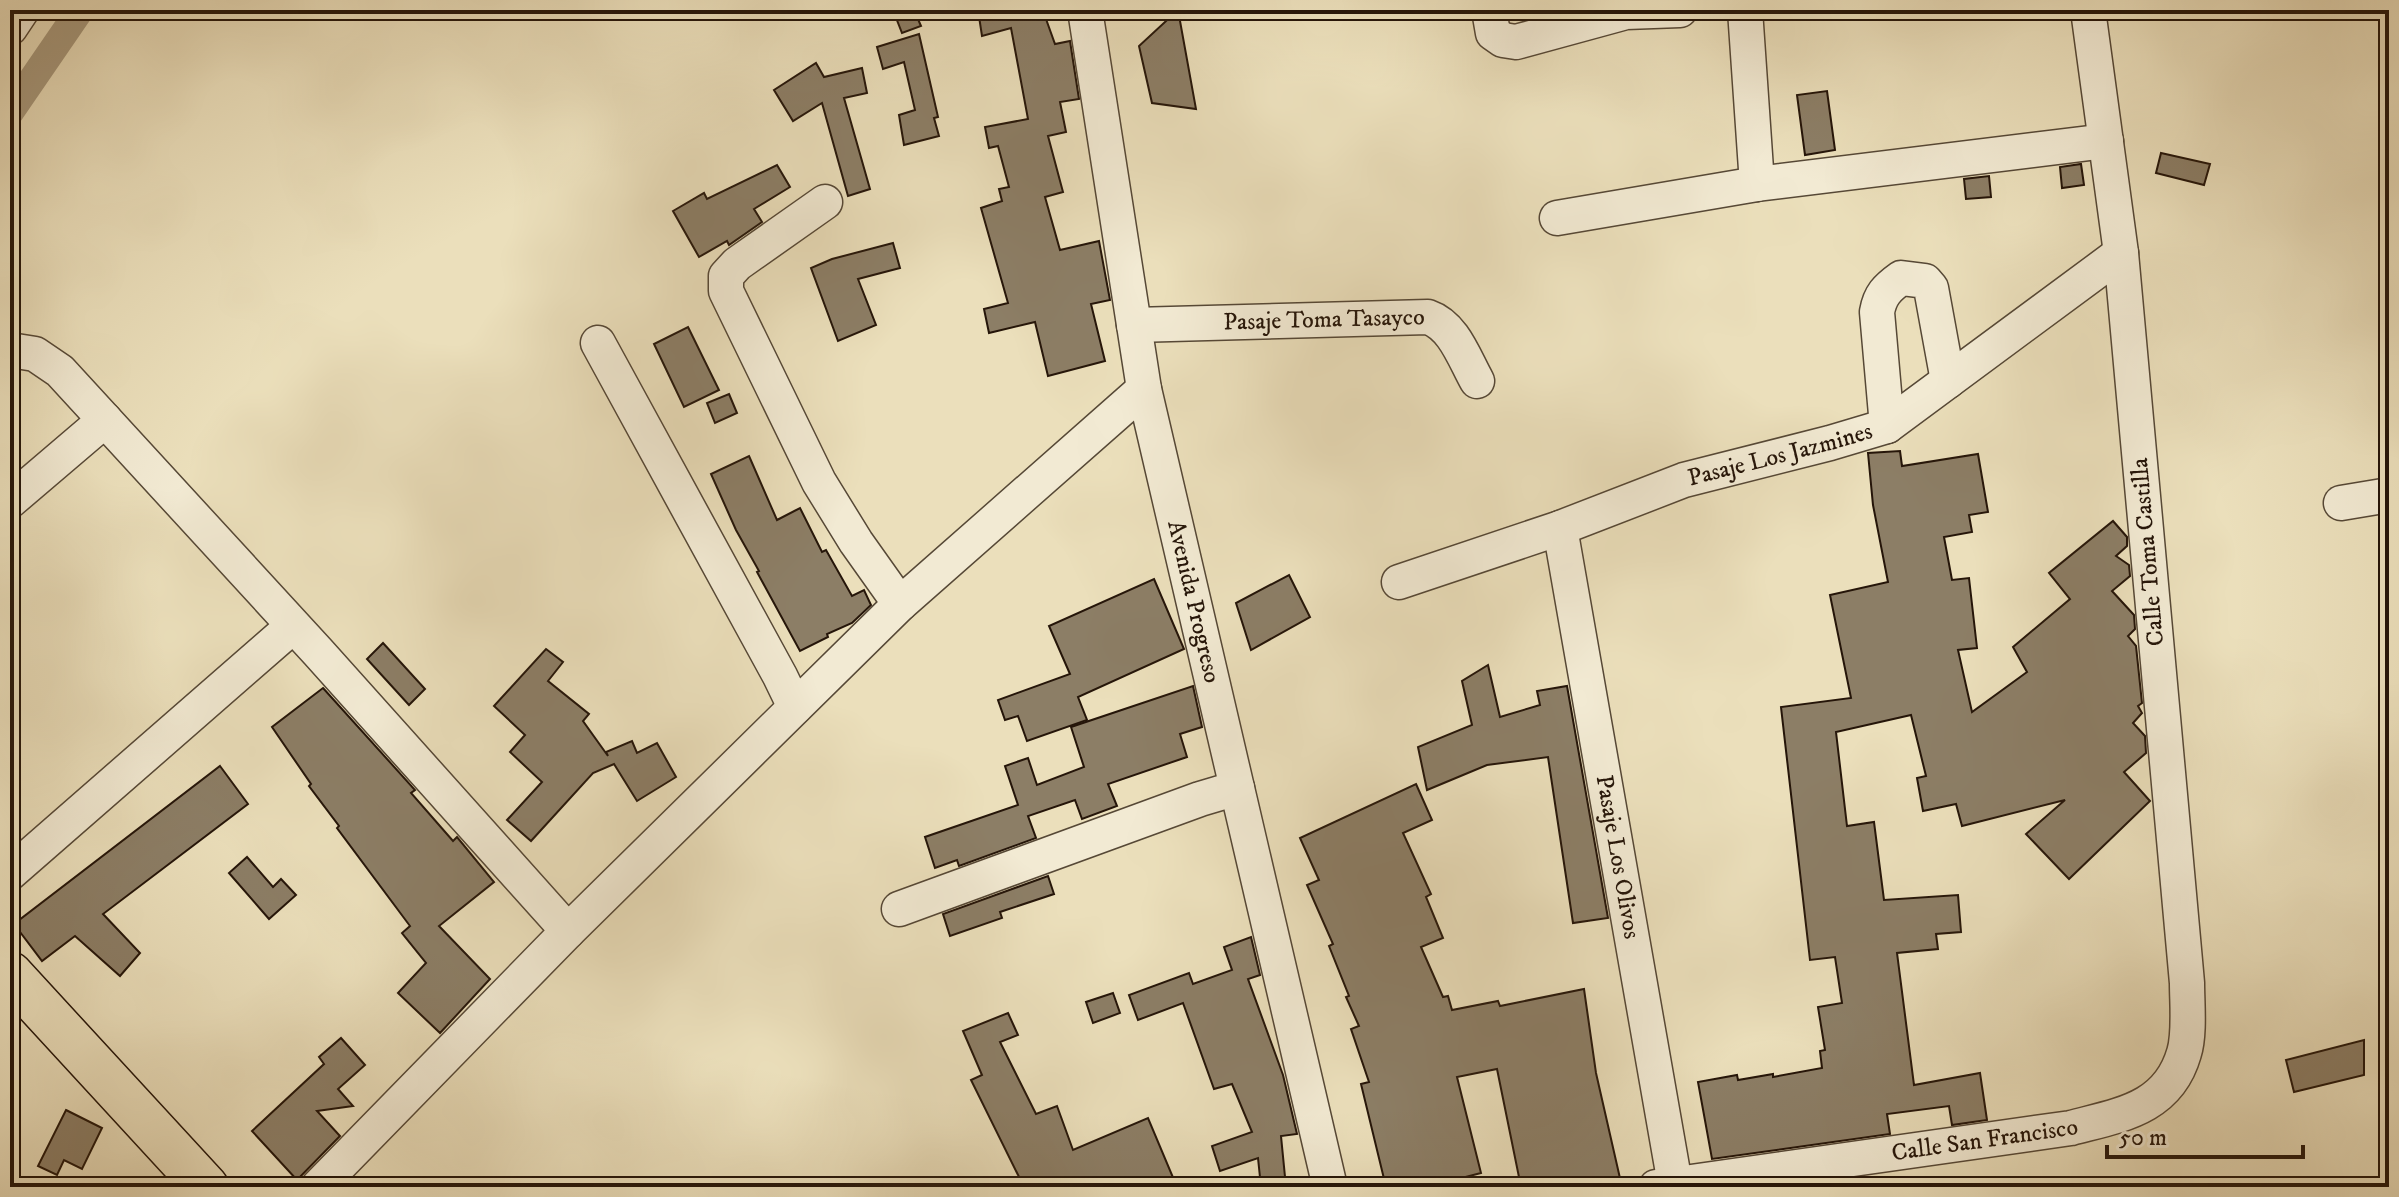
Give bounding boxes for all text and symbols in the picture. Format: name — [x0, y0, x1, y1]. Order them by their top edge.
street label: Pasaje Toma Tasayco — [1223, 302, 1425, 338]
street label: Pasaje Los Jazmines — [1685, 416, 1876, 493]
street label: Calle Toma Castilla — [2125, 456, 2171, 647]
street label: Avenida Progreso — [1160, 517, 1227, 686]
street label: Pasaje Los Olivos — [1589, 773, 1647, 941]
scale bar — [2107, 1109, 2303, 1159]
street label: Calle San Francisco — [1890, 1112, 2081, 1168]
text: 50 m — [2119, 1123, 2167, 1153]

